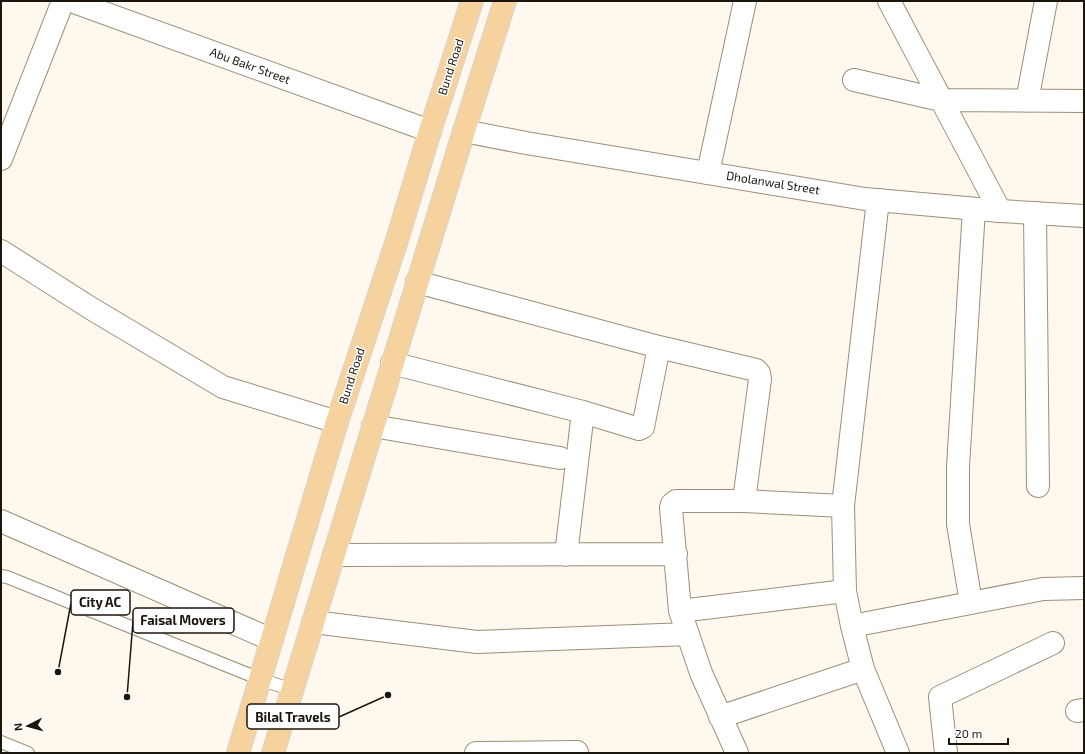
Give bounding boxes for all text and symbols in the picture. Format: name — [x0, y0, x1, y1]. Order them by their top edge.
street label: Bund Road — [434, 37, 466, 97]
street label: Abu Bakr Street — [208, 44, 293, 86]
street label: Dholanwal Street — [725, 168, 821, 196]
street label: Bund Road — [335, 346, 367, 406]
callout: City AC — [71, 590, 130, 615]
text: City AC — [79, 594, 121, 610]
callout: Faisal Movers — [133, 608, 234, 633]
text: Faisal Movers — [140, 612, 226, 628]
callout: Bilal Travels — [247, 704, 339, 729]
north arrow — [8, 706, 48, 746]
text: Bilal Travels — [255, 709, 331, 725]
scale bar — [949, 720, 1008, 746]
text: N — [11, 722, 24, 732]
text: 20 m — [955, 726, 982, 740]

